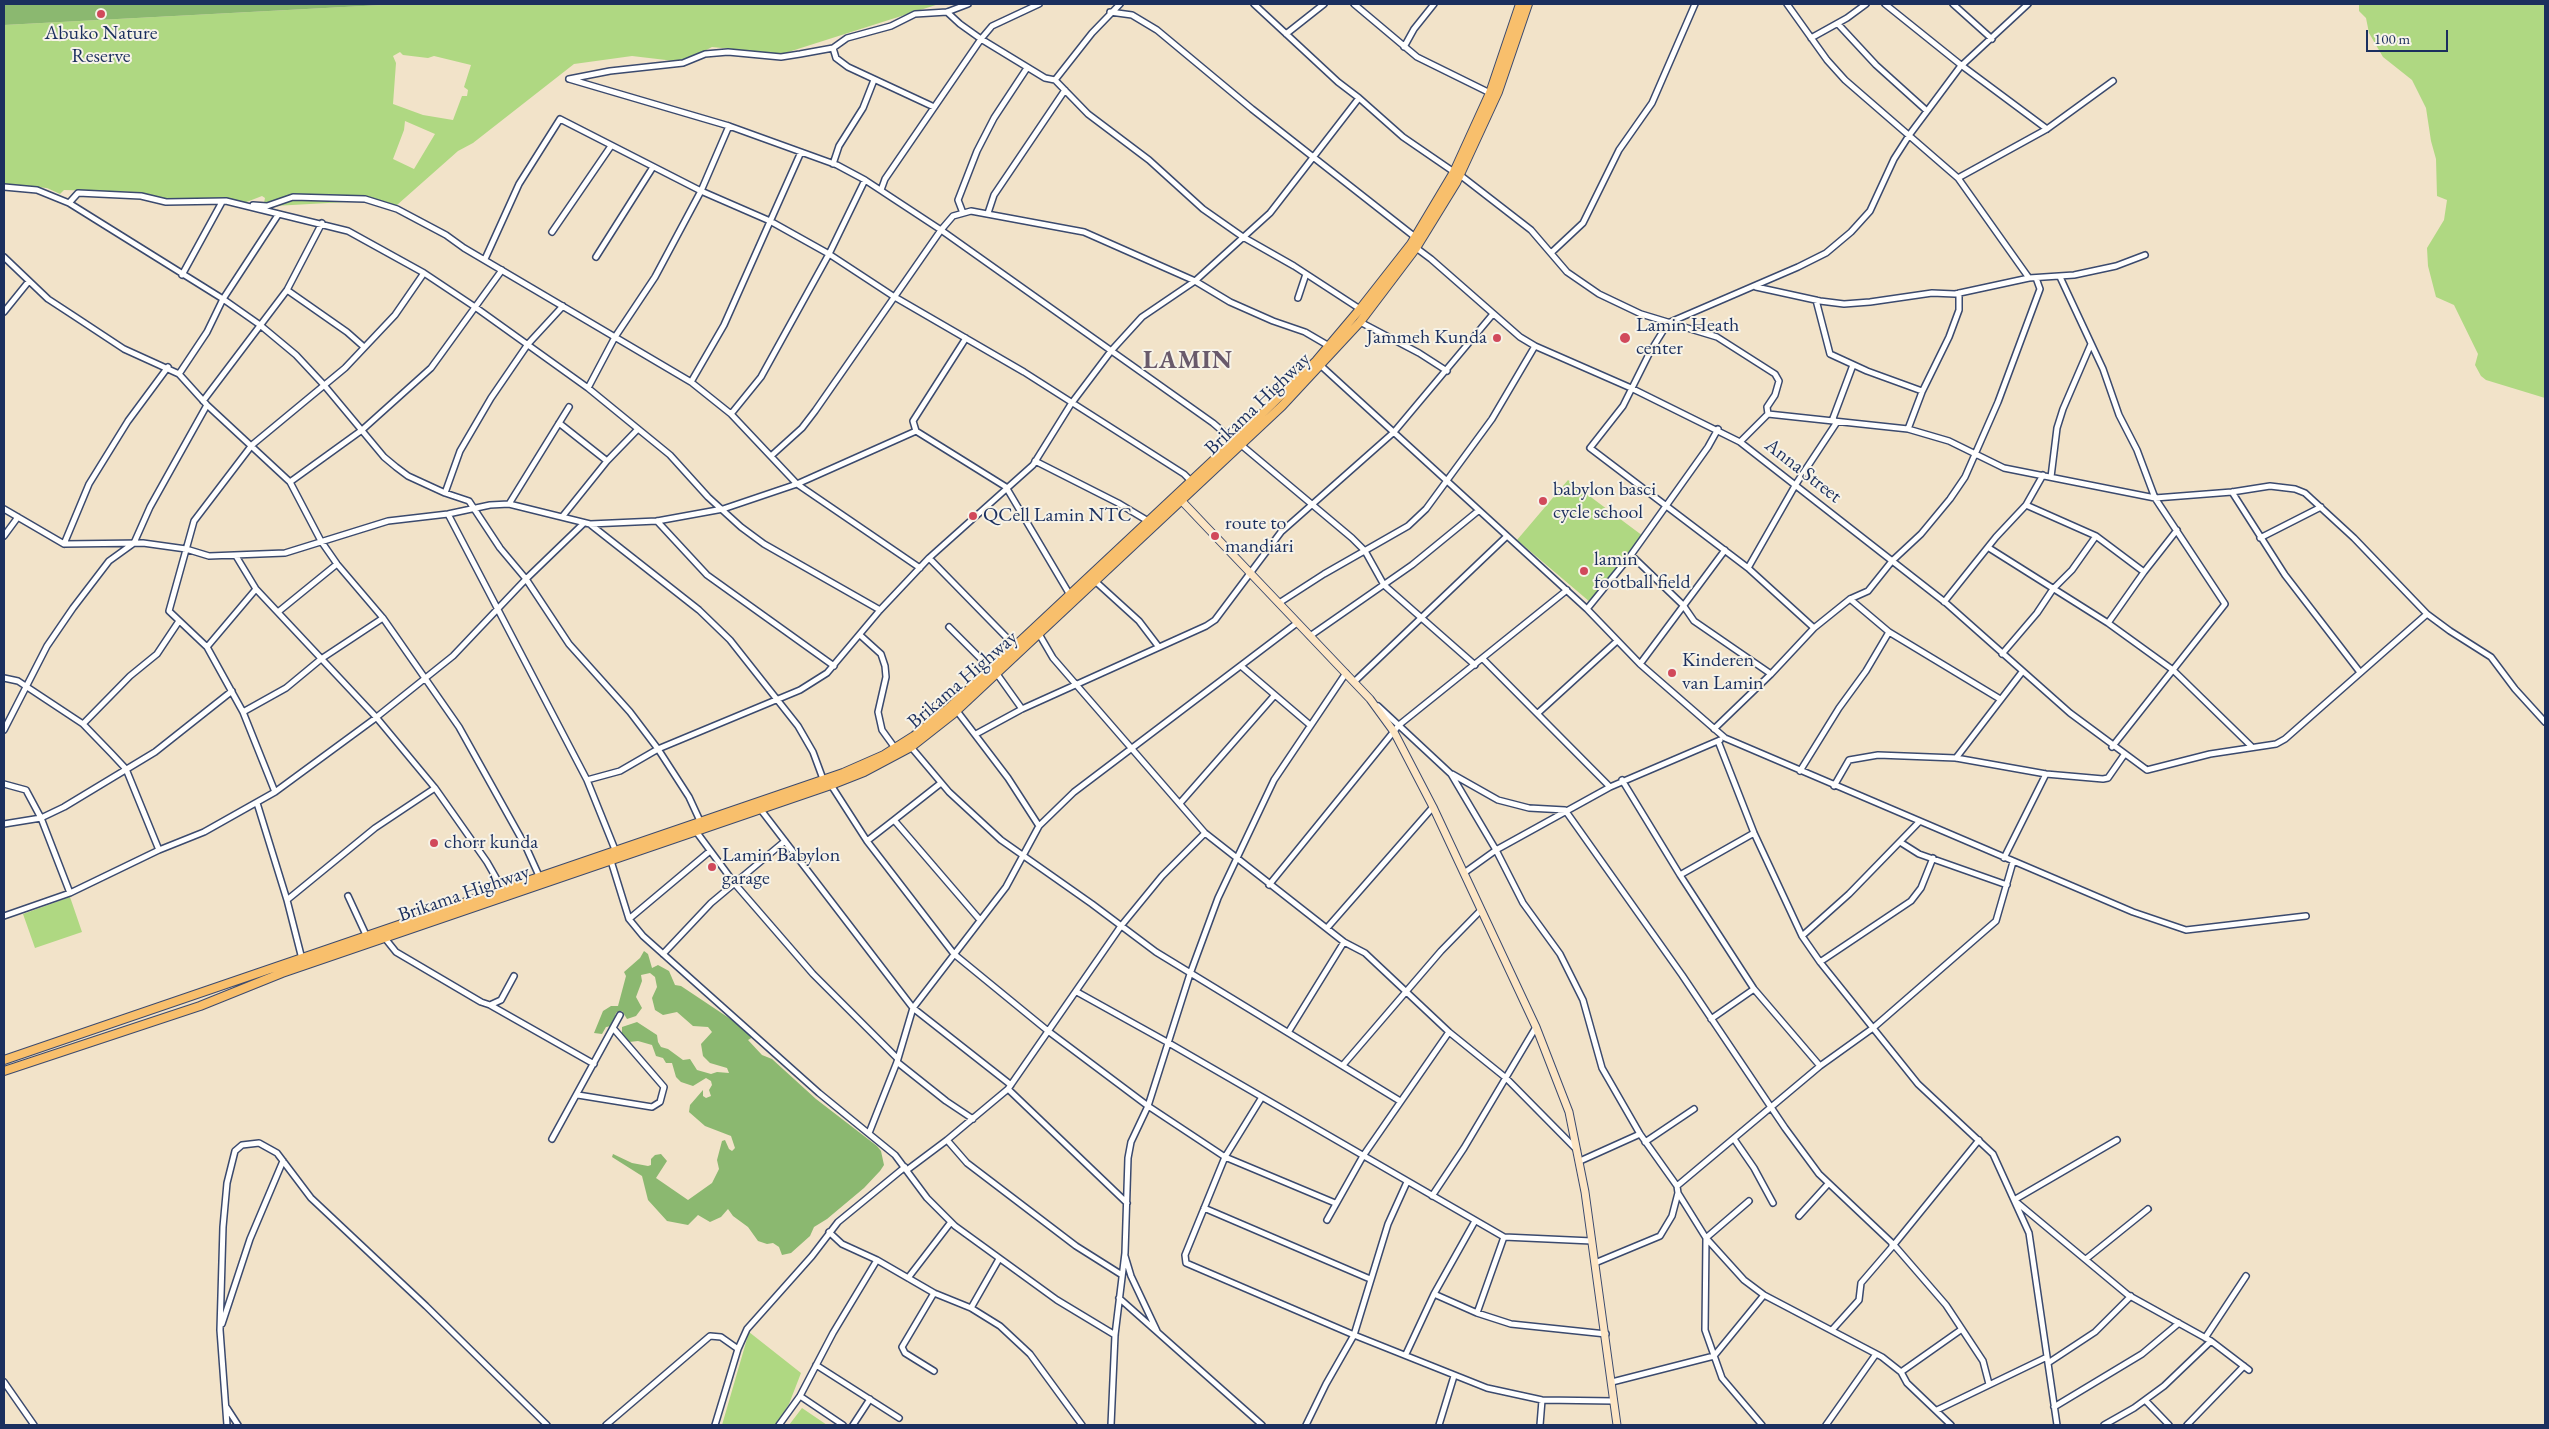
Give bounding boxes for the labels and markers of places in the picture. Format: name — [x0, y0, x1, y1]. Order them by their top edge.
marker: Abuko Nature Reserve — [95, 8, 107, 20]
place label: Abuko Nature Reserve — [44, 22, 158, 69]
place label: Lamin Heath center — [1636, 314, 1739, 361]
place label: Jammeh Kunda — [1366, 326, 1487, 350]
marker: Lamin Heath center — [1618, 331, 1632, 345]
marker: Jammeh Kunda — [1491, 332, 1503, 344]
place label: babylon basci cycle school — [1553, 478, 1656, 525]
marker: babylon basci cycle school — [1537, 495, 1549, 507]
place label: QCell Lamin NTC — [983, 504, 1132, 528]
marker: QCell Lamin NTC — [967, 510, 979, 522]
place label: route to mandiari — [1225, 512, 1294, 559]
marker: route to mandiari — [1209, 530, 1221, 542]
place label: lamin football field — [1594, 548, 1690, 595]
marker: lamin football field — [1578, 565, 1590, 577]
place label: Kinderen van Lamin — [1682, 649, 1764, 696]
marker: Kinderen van Lamin — [1666, 667, 1678, 679]
place label: chorr kunda — [444, 831, 538, 855]
marker: chorr kunda — [428, 837, 440, 849]
place label: Lamin Babylon garage — [722, 844, 840, 891]
marker: Lamin Babylon garage — [706, 861, 718, 873]

